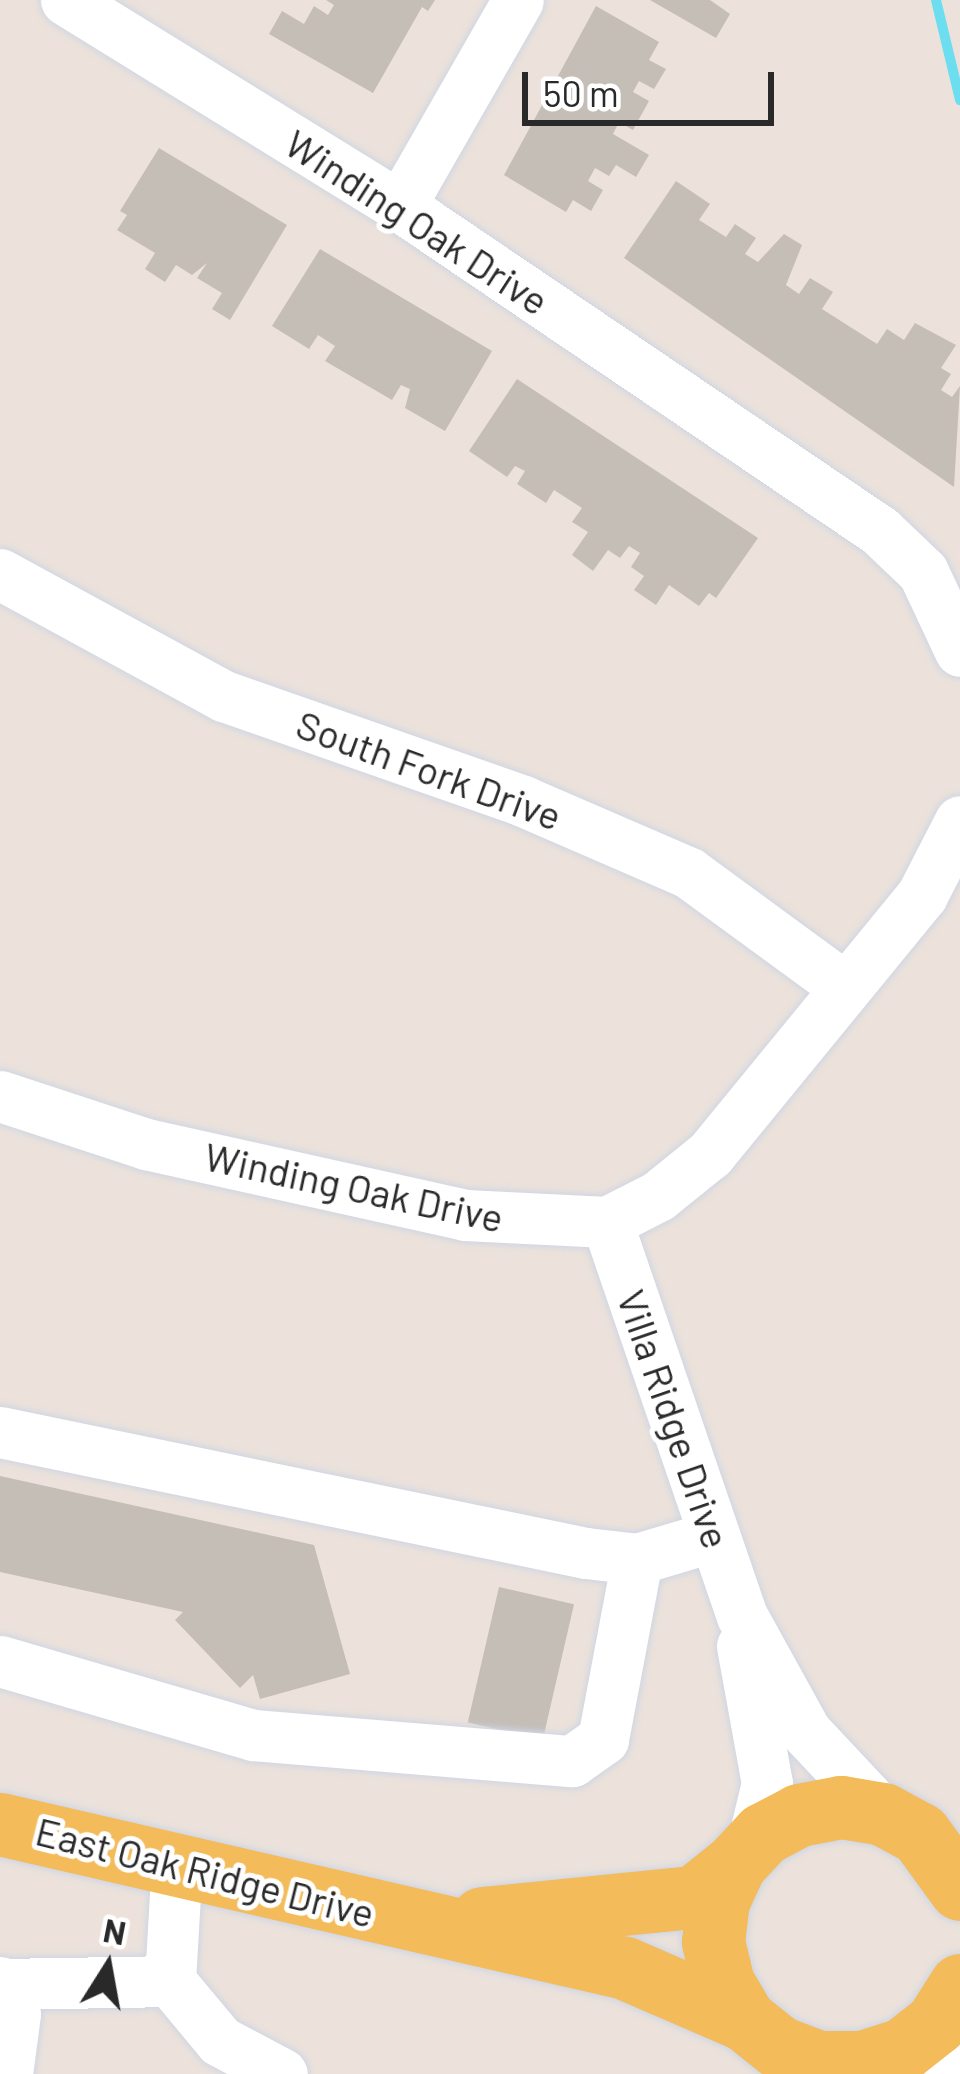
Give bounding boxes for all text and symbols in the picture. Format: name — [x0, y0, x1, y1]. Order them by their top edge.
scale bar — [528, 48, 780, 122]
text: 50 m — [543, 71, 619, 114]
street label: Winding Oak Drive — [277, 120, 557, 324]
street label: South Fork Drive — [290, 700, 568, 840]
street label: Winding Oak Drive — [200, 1133, 508, 1241]
street label: Villa Ridge Drive — [608, 1284, 740, 1554]
street label: East Oak Ridge Drive — [31, 1807, 379, 1937]
north arrow — [48, 1906, 168, 2026]
text: N — [100, 1909, 129, 1952]

